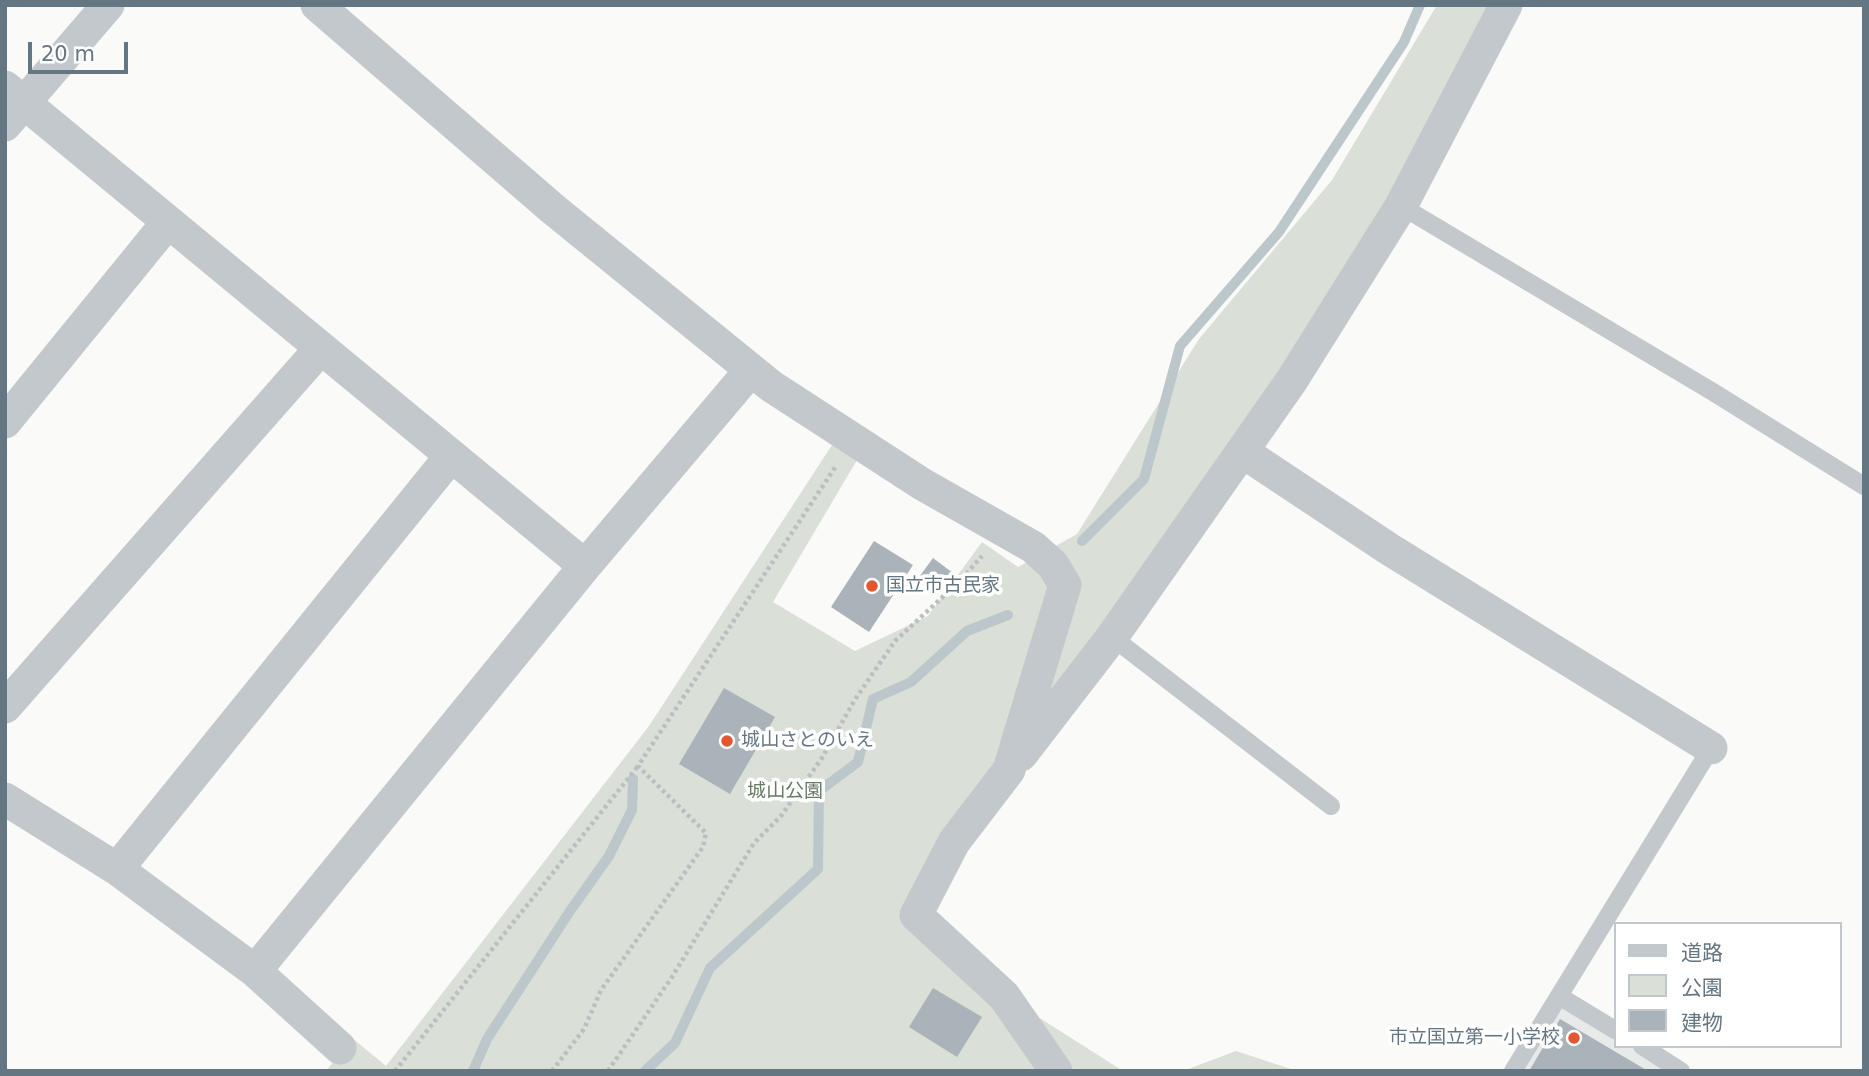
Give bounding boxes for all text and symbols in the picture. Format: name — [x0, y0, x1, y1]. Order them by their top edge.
scale bar — [32, 28, 131, 72]
text: 20 m — [41, 42, 95, 66]
place label: 国立市古民家 — [886, 575, 1000, 597]
marker: 国立市古民家 — [864, 578, 880, 594]
place label: 城山さとのいえ — [741, 730, 874, 752]
marker: 城山さとのいえ — [719, 733, 735, 749]
park label: 城山公園 — [747, 781, 823, 803]
legend — [1614, 922, 1841, 1048]
text: 道路 — [1681, 941, 1723, 965]
text: 公園 — [1681, 976, 1723, 1000]
text: 建物 — [1681, 1011, 1723, 1035]
place label: 市立国立第一小学校 — [1389, 1027, 1560, 1049]
marker: 市立国立第一小学校 — [1566, 1030, 1582, 1046]

